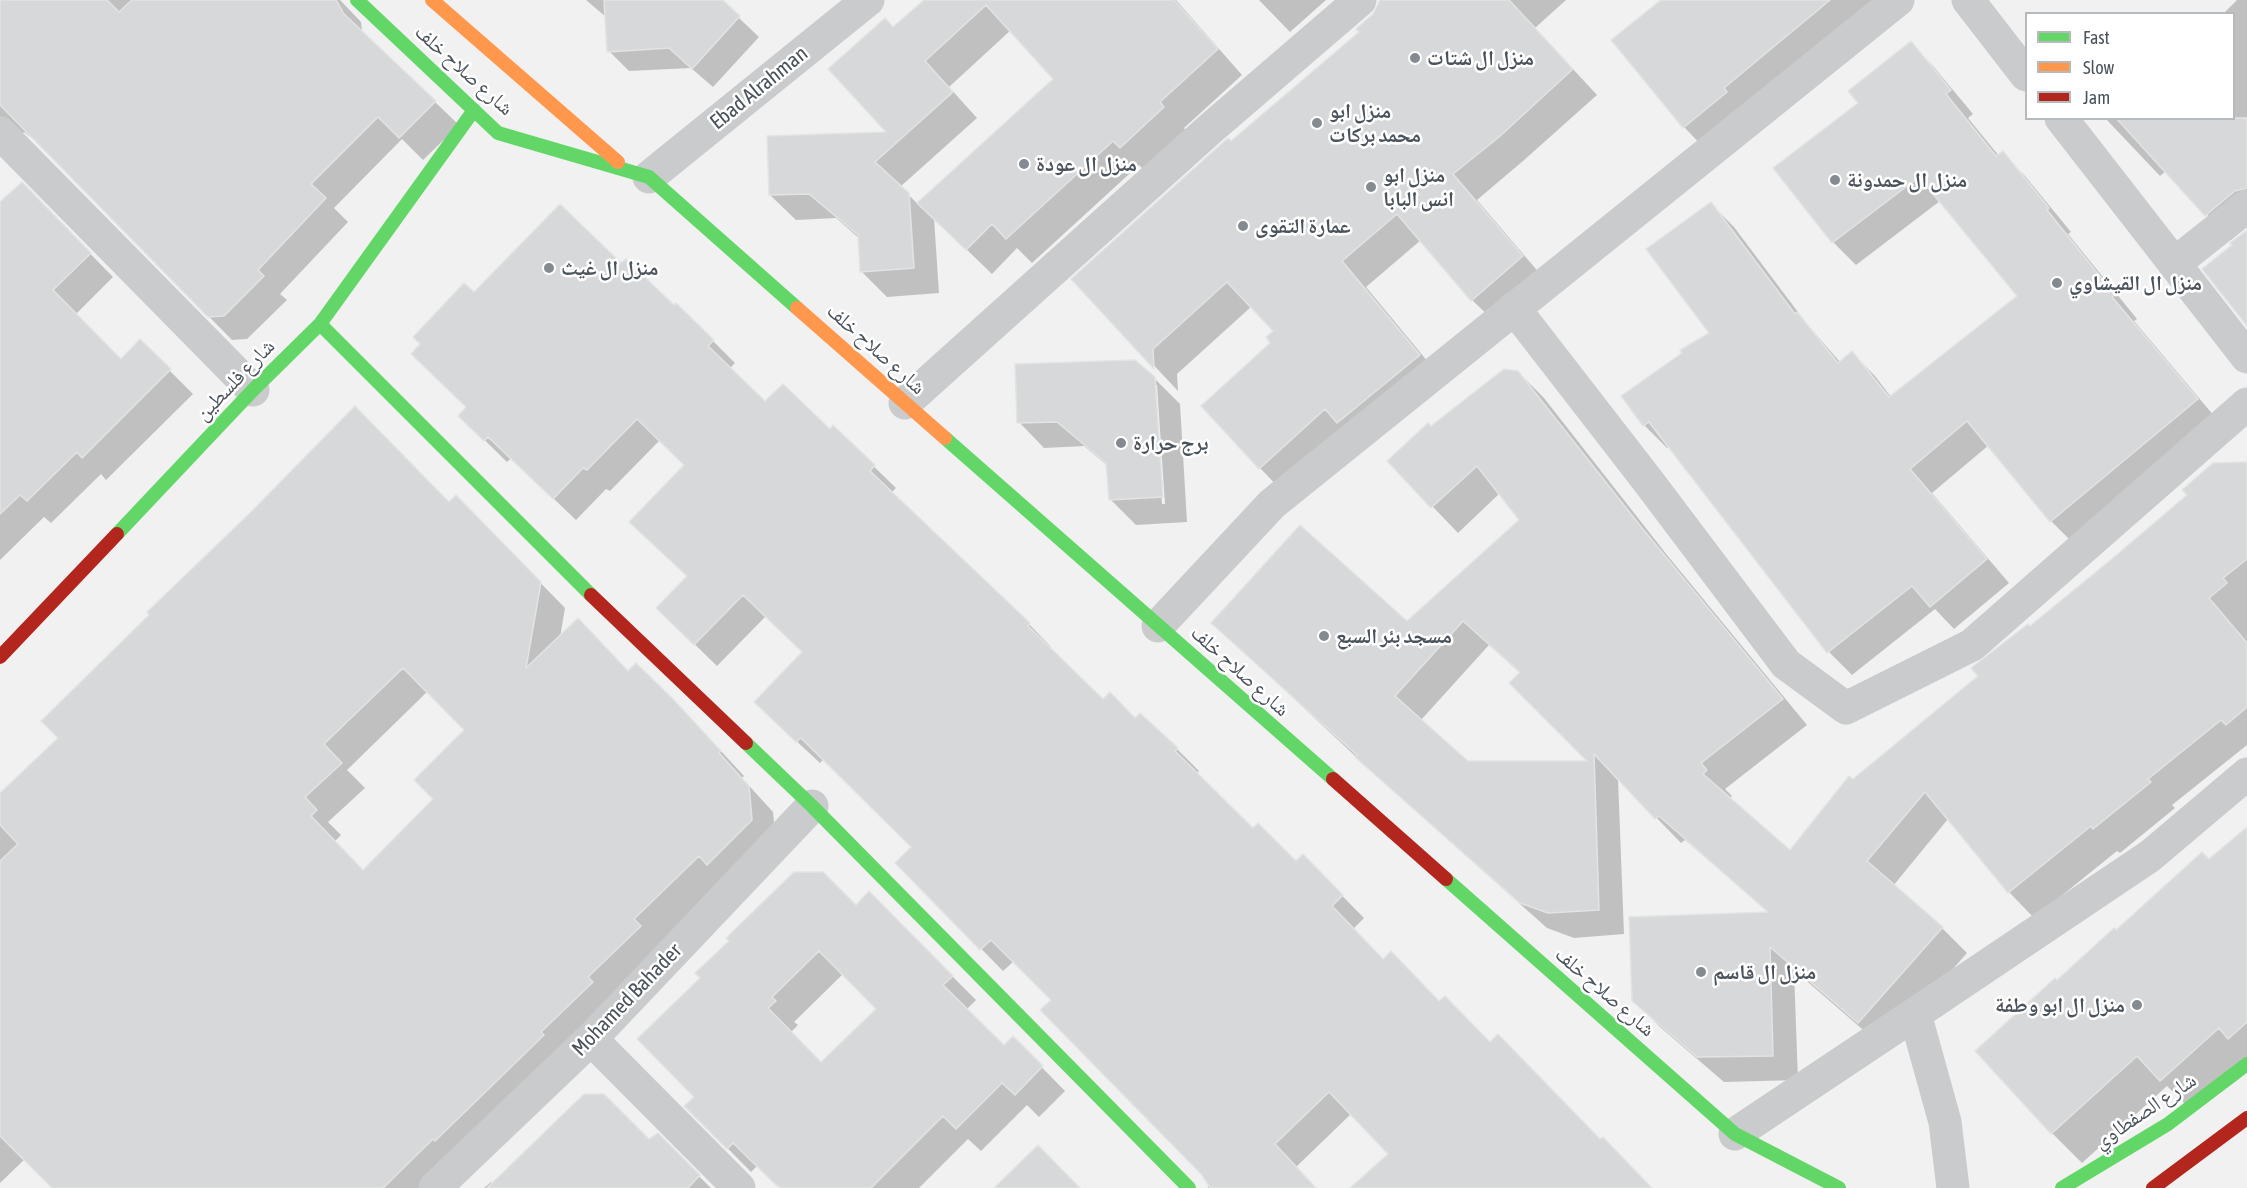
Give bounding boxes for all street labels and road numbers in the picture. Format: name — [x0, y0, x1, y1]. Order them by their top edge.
street label: شارع صلاح خلف — [409, 19, 519, 121]
street label: Ebad Alrahman — [705, 41, 813, 135]
street label: شارع صلاح خلف — [821, 298, 931, 400]
street label: شارع فلسطين — [190, 334, 280, 426]
street label: شارع صلاح خلف — [1185, 620, 1295, 722]
street label: Mohamed Bahader — [567, 939, 687, 1061]
street label: شارع صلاح خلف — [1550, 942, 1660, 1042]
street label: شارع الصفطاوي — [2089, 1068, 2201, 1154]

